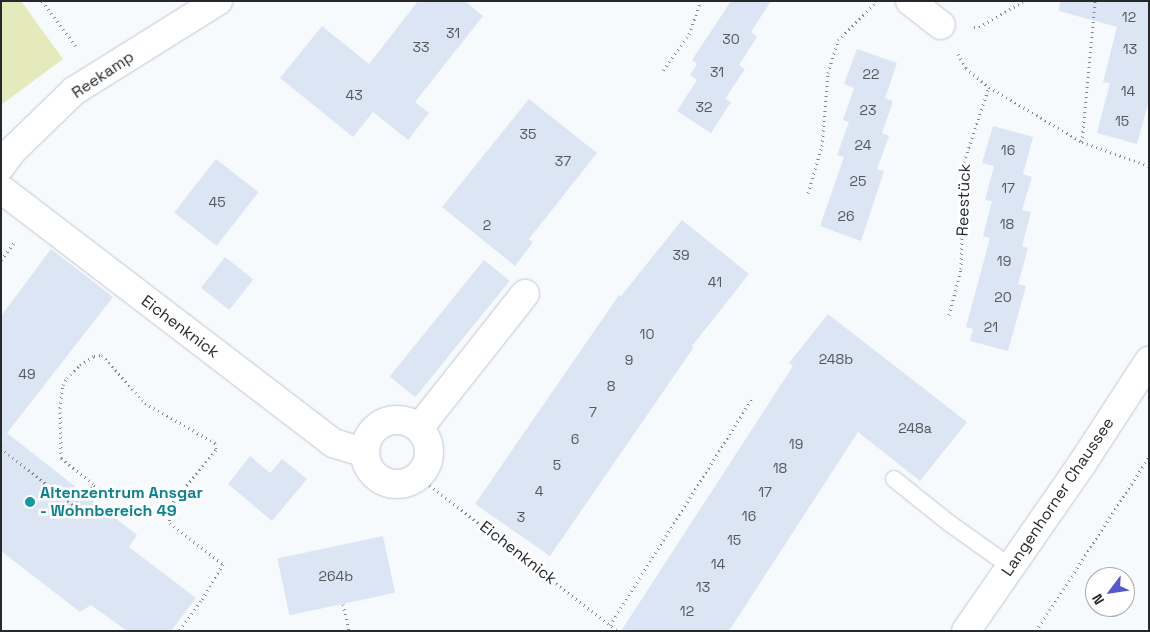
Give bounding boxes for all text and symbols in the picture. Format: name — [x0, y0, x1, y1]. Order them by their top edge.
house number: 12 — [1122, 9, 1136, 25]
house number: 31 — [446, 25, 460, 41]
house number: 30 — [722, 31, 740, 47]
house number: 33 — [413, 39, 429, 55]
house number: 13 — [1123, 41, 1137, 57]
street label: Reekamp — [68, 47, 138, 103]
house number: 31 — [710, 64, 724, 80]
house number: 22 — [863, 66, 879, 82]
house number: 14 — [1121, 83, 1135, 99]
house number: 43 — [345, 87, 363, 103]
house number: 32 — [696, 99, 712, 115]
house number: 23 — [860, 102, 876, 118]
house number: 15 — [1115, 113, 1129, 129]
house number: 35 — [520, 126, 536, 142]
house number: 24 — [855, 137, 871, 153]
house number: 16 — [1001, 142, 1015, 158]
house number: 37 — [555, 153, 571, 169]
street label: Reestück — [953, 163, 975, 237]
house number: 25 — [850, 173, 866, 189]
house number: 17 — [1001, 180, 1015, 196]
house number: 45 — [208, 194, 226, 210]
house number: 26 — [837, 208, 855, 224]
house number: 18 — [1000, 216, 1014, 232]
house number: 2 — [483, 217, 491, 233]
house number: 39 — [672, 247, 690, 263]
house number: 19 — [997, 253, 1011, 269]
house number: 41 — [708, 274, 722, 290]
house number: 20 — [994, 289, 1012, 305]
street label: Eichenknick — [137, 292, 223, 362]
house number: 21 — [984, 319, 998, 335]
house number: 10 — [640, 326, 654, 342]
house number: 248b — [819, 351, 853, 367]
house number: 9 — [625, 352, 633, 368]
house number: 49 — [18, 366, 36, 382]
house number: 8 — [607, 378, 615, 394]
house number: 7 — [589, 404, 597, 420]
street label: Langenhorner Chaussee — [998, 414, 1118, 580]
house number: 248a — [898, 420, 932, 436]
house number: 6 — [571, 431, 579, 447]
house number: 19 — [789, 436, 803, 452]
house number: 5 — [553, 457, 561, 473]
house number: 18 — [773, 460, 787, 476]
place label: Altenzentrum Ansgar - Wohnbereich 49 — [40, 483, 203, 521]
house number: 4 — [535, 483, 543, 499]
house number: 17 — [758, 484, 772, 500]
marker: Altenzentrum Ansgar - Wohnbereich 49 — [24, 496, 36, 508]
house number: 16 — [742, 508, 756, 524]
house number: 3 — [517, 509, 525, 525]
street label: Eichenknick — [476, 517, 560, 589]
house number: 15 — [727, 532, 741, 548]
house number: 14 — [711, 556, 725, 572]
north arrow — [1085, 567, 1135, 617]
house number: 264b — [319, 568, 353, 584]
house number: 13 — [696, 579, 710, 595]
text: N — [1088, 591, 1108, 608]
house number: 12 — [680, 603, 694, 619]

